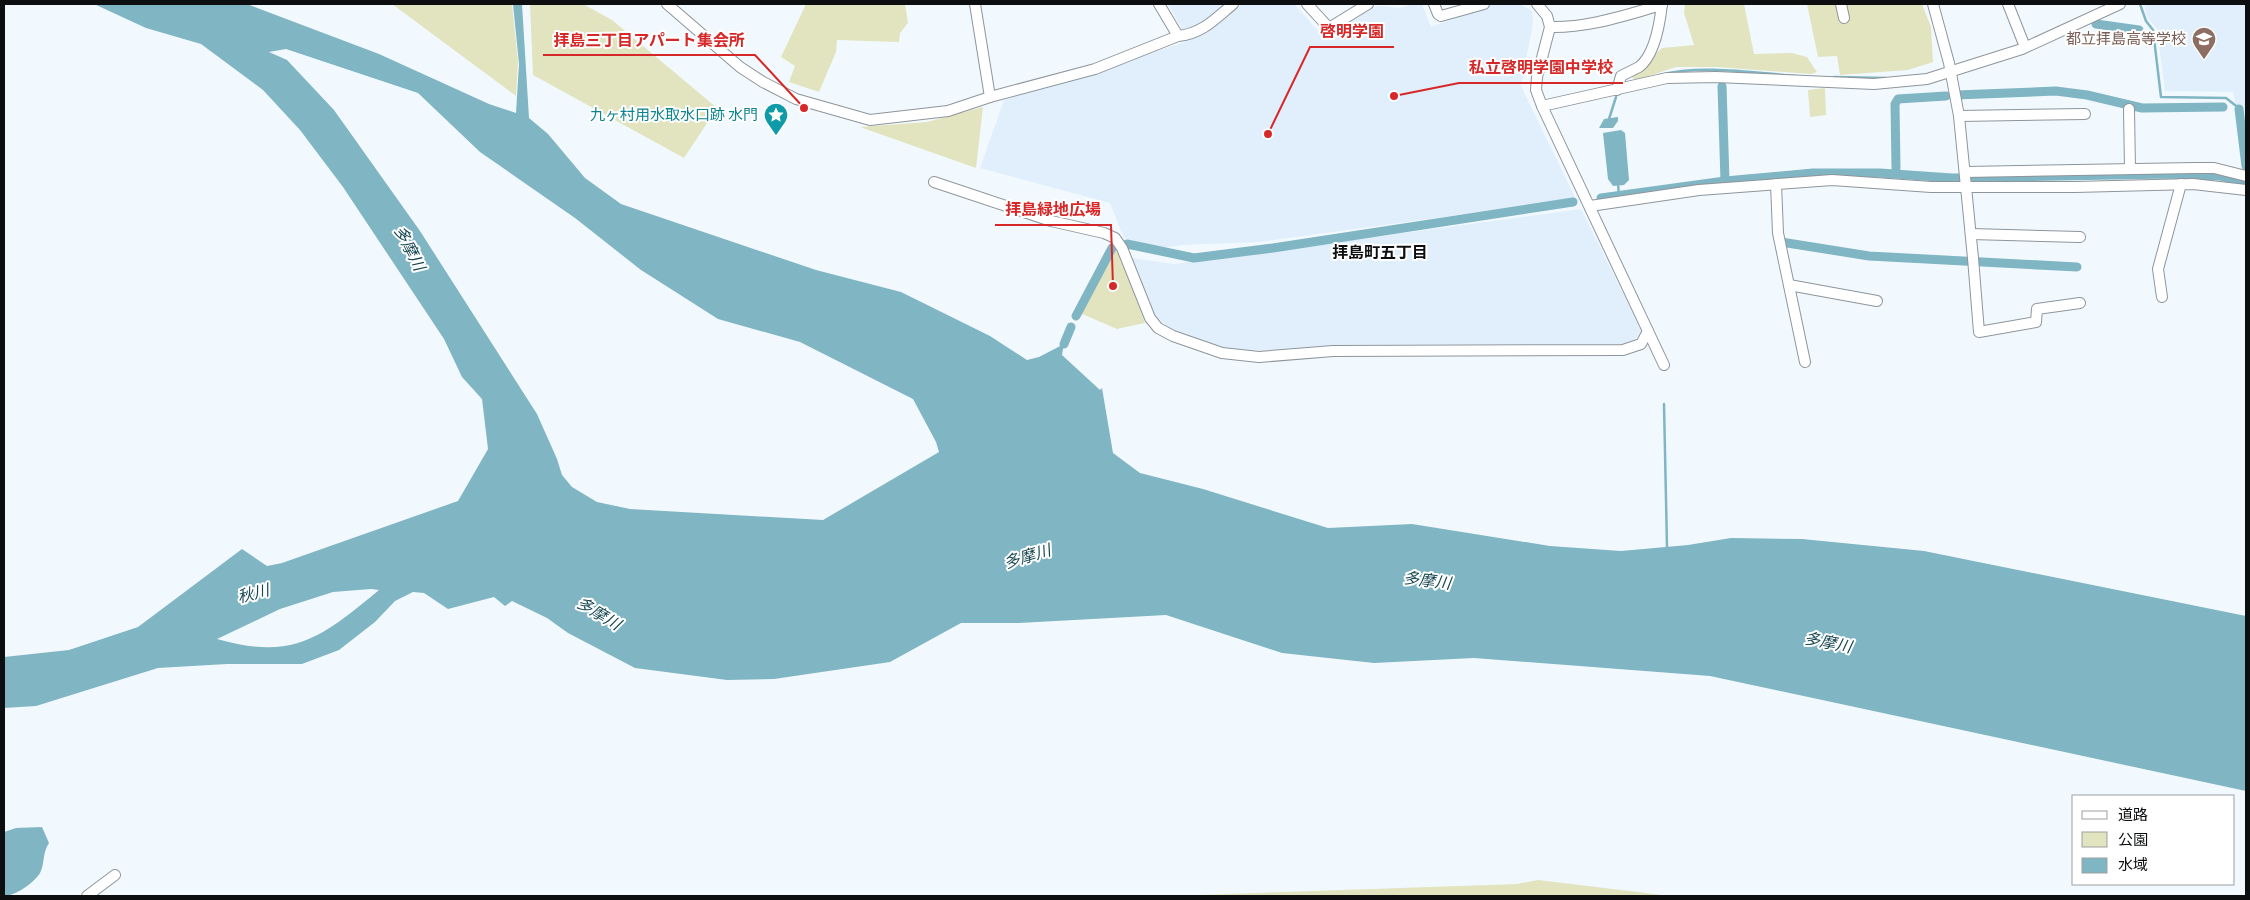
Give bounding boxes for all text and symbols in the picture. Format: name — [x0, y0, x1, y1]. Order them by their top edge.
callout: 啓明学園 — [1310, 16, 1394, 47]
text: 啓明学園 — [1320, 20, 1384, 42]
callout: 拝島三丁目アパート集会所 — [543, 24, 755, 55]
school or university icon: 都立拝島高等学校 — [2191, 26, 2217, 60]
place label: 都立拝島高等学校 — [2066, 28, 2186, 49]
text: 拝島三丁目アパート集会所 — [553, 29, 745, 51]
callout: 私立啓明学園中学校 — [1459, 52, 1623, 83]
text: 私立啓明学園中学校 — [1469, 56, 1613, 78]
place icon: 九ヶ村用水取水口跡 水門 — [763, 102, 789, 136]
place label: 九ヶ村用水取水口跡 水門 — [590, 104, 758, 125]
callout: 拝島緑地広場 — [995, 194, 1111, 225]
text: 拝島緑地広場 — [1005, 198, 1101, 220]
water label: 多摩川 — [389, 222, 432, 276]
district label: 拝島町五丁目 — [1332, 241, 1428, 263]
water label: 多摩川 — [1001, 538, 1055, 574]
water label: 多摩川 — [1402, 566, 1454, 594]
water label: 秋川 — [235, 578, 273, 608]
water label: 多摩川 — [573, 591, 627, 636]
water label: 多摩川 — [1802, 627, 1856, 658]
legend — [2072, 795, 2235, 885]
text: 道路 — [2118, 804, 2148, 825]
text: 公園 — [2118, 829, 2148, 850]
text: 水域 — [2118, 854, 2148, 875]

